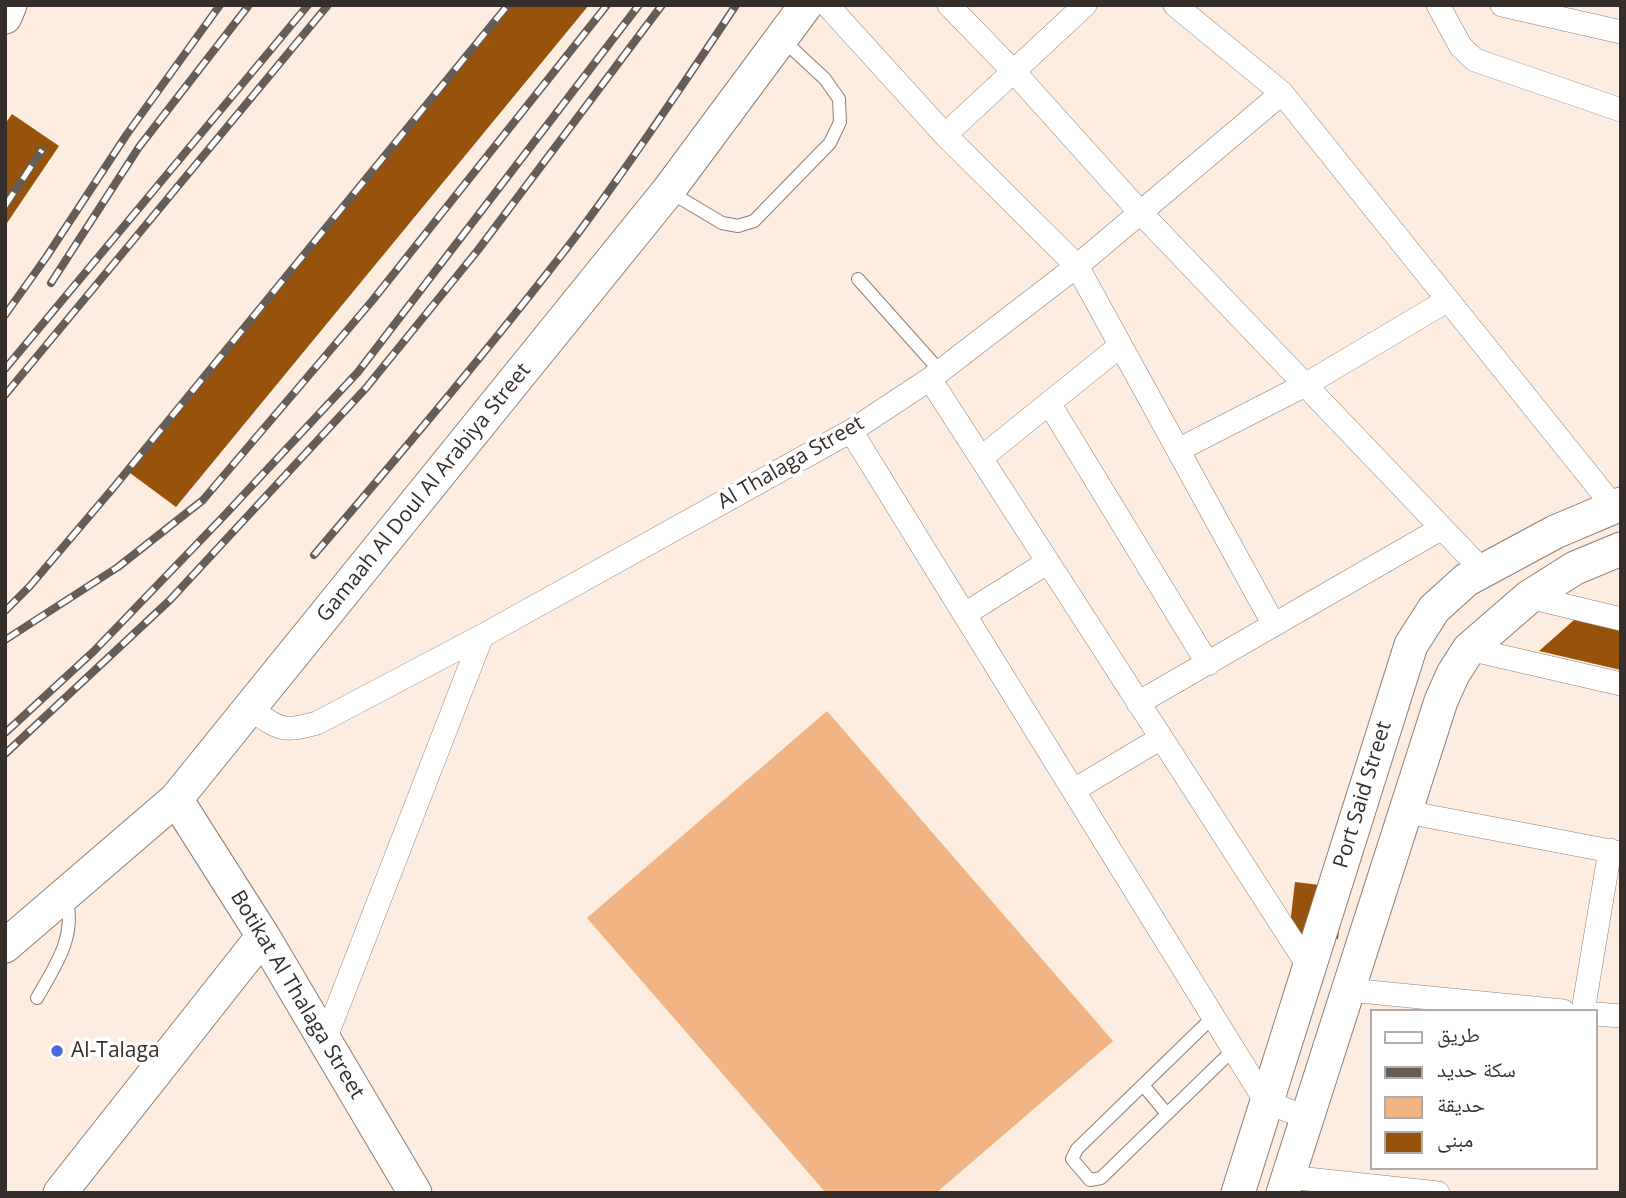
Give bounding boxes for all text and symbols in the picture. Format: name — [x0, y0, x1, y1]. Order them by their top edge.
street label: Gamaah Al Doul Al Arabiya Street — [312, 359, 536, 627]
street label: Al Thalaga Street — [714, 411, 868, 515]
street label: Port Said Street — [1329, 719, 1397, 871]
street label: Botikat Al Thalaga Street — [225, 886, 369, 1104]
legend — [1370, 1009, 1598, 1170]
text: طريق — [1437, 1020, 1480, 1048]
place label: Al-Talaga — [71, 1038, 160, 1064]
marker: Al-Talaga — [49, 1043, 65, 1059]
text: سكة حديد — [1437, 1055, 1516, 1083]
text: حديقة — [1437, 1090, 1485, 1118]
text: مبنى — [1437, 1125, 1473, 1153]

